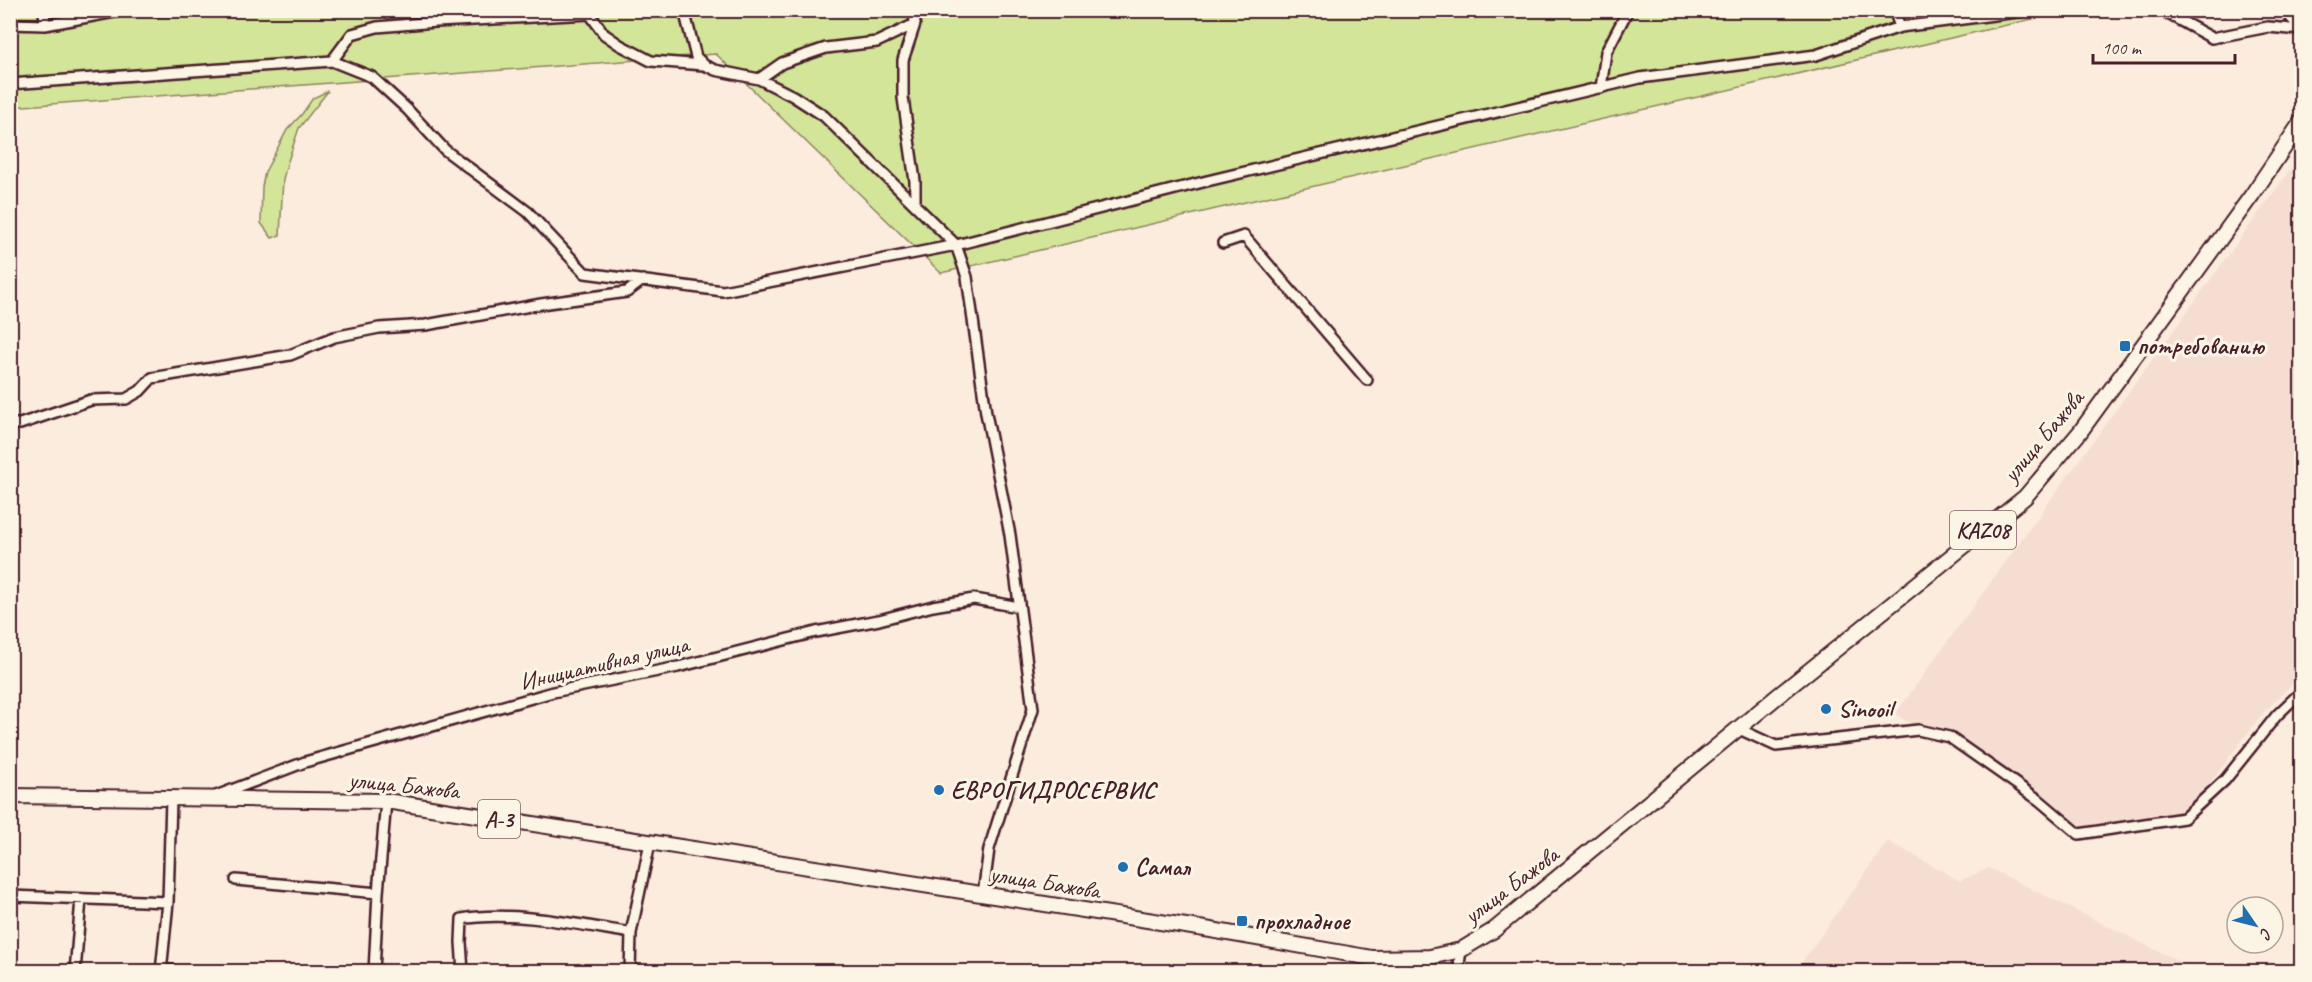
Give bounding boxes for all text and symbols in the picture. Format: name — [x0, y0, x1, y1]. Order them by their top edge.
scale bar — [2093, 27, 2236, 65]
text: 100 m — [2102, 37, 2143, 59]
place label: потребованию — [2137, 331, 2266, 361]
marker: потребованию — [2118, 339, 2132, 353]
street label: улица Бажова — [1995, 382, 2092, 490]
road number: KAZ08 — [1950, 511, 2016, 549]
street label: Инициативная улица — [517, 628, 694, 697]
place label: Sinooil — [1838, 694, 1897, 724]
marker: Sinooil — [1819, 702, 1833, 716]
street label: улица Бажова — [345, 764, 463, 806]
place label: ЕВРОГИДРОСЕРВИС — [951, 775, 1158, 805]
marker: ЕВРОГИДРОСЕРВИС — [932, 783, 946, 797]
road number: A-3 — [478, 800, 520, 838]
street label: улица Бажова — [1456, 838, 1566, 932]
place label: Самал — [1135, 852, 1192, 882]
street label: улица Бажова — [986, 858, 1104, 906]
marker: Самал — [1116, 860, 1130, 874]
north arrow — [2225, 895, 2285, 955]
place label: прохладное — [1254, 906, 1351, 936]
marker: прохладное — [1235, 914, 1249, 928]
text: С — [2255, 924, 2277, 944]

